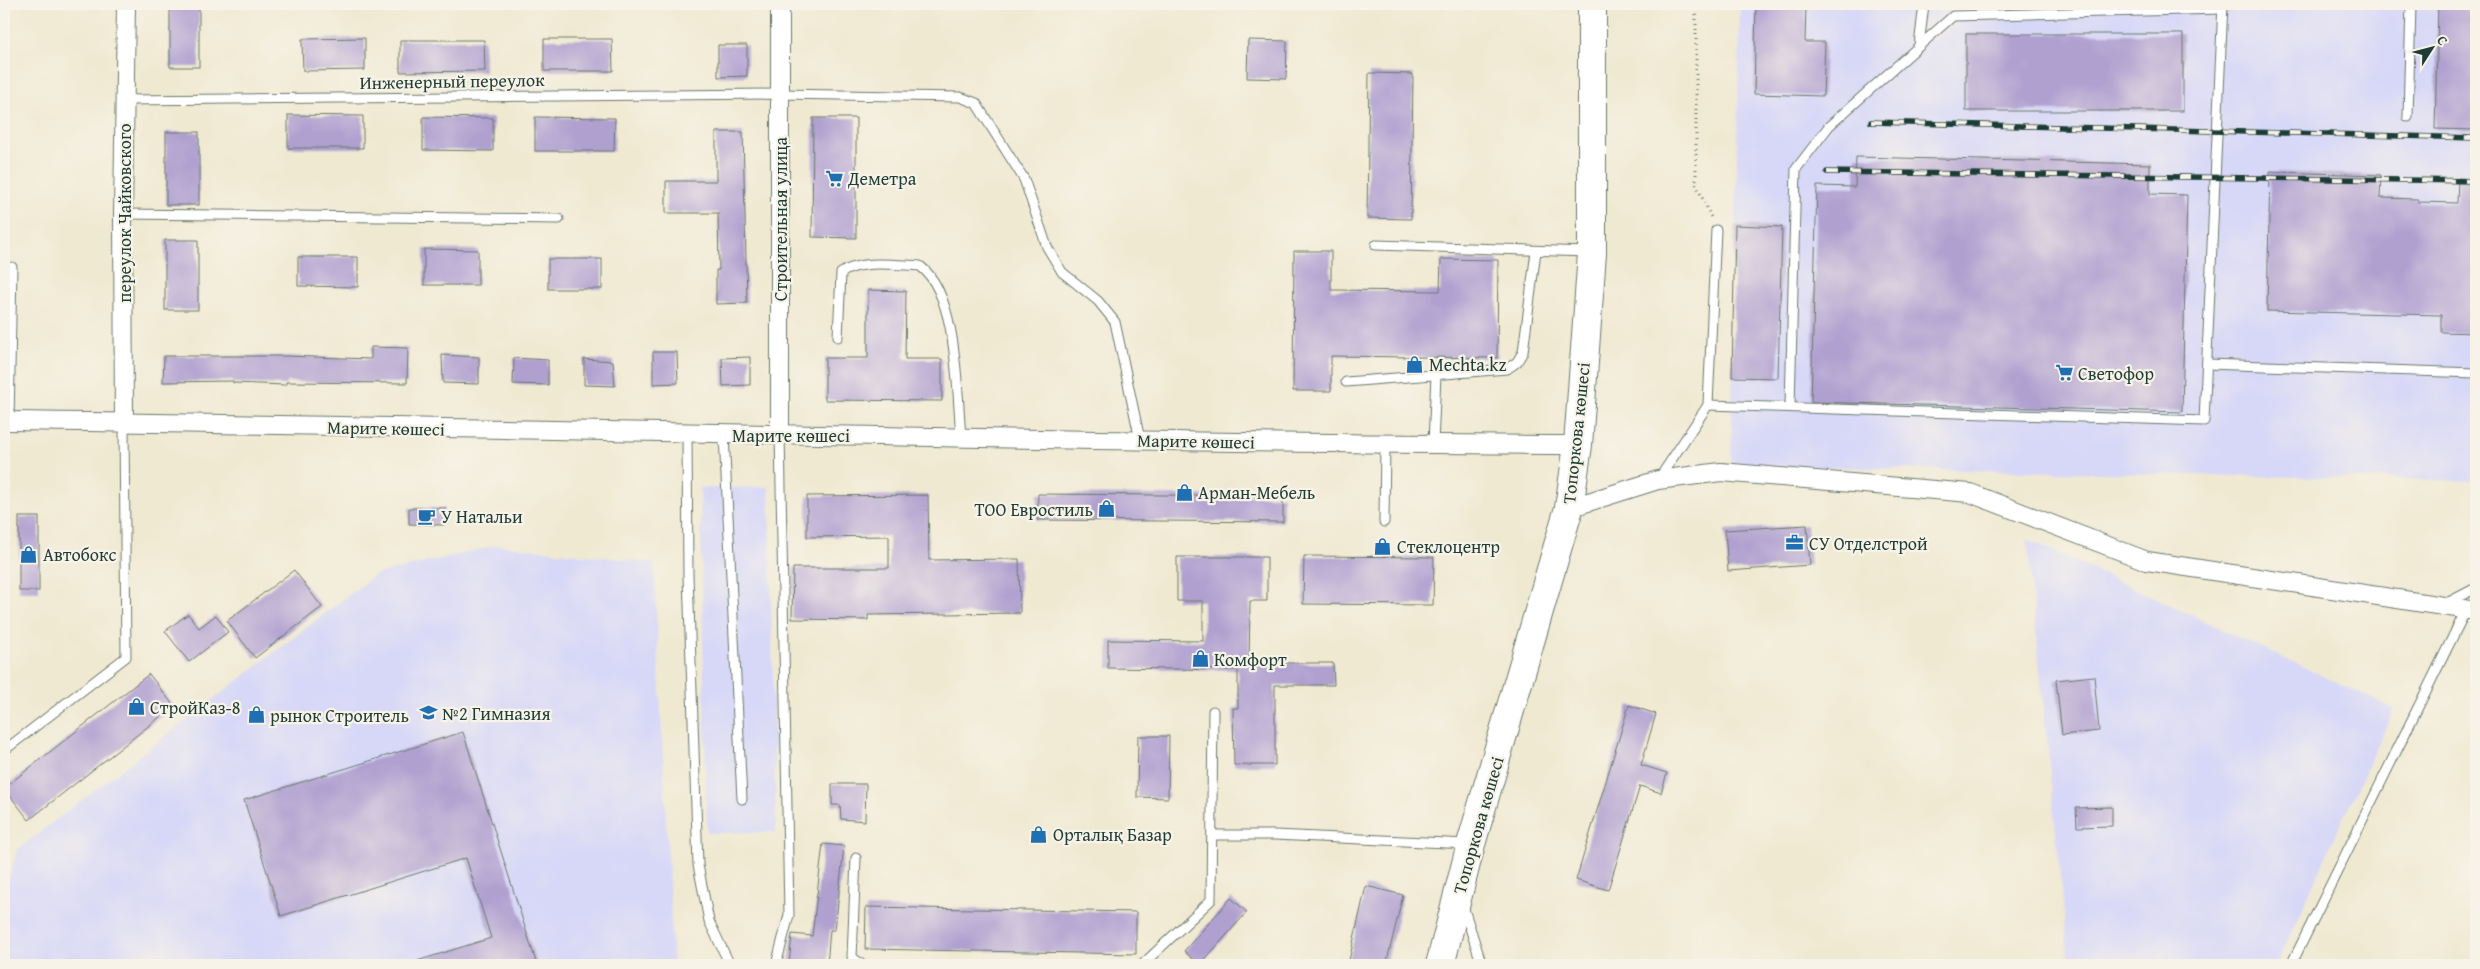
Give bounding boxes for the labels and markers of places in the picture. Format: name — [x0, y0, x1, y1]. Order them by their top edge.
place label: Деметра — [847, 165, 917, 192]
supermarket icon: Деметра — [824, 168, 844, 188]
place label: Mechta.kz — [1429, 351, 1506, 378]
shop icon: Mechta.kz — [1405, 354, 1425, 374]
place label: Светофор — [2078, 360, 2154, 387]
supermarket icon: Светофор — [2054, 363, 2074, 383]
place label: Арман-Мебель — [1198, 479, 1315, 506]
shop icon: Арман-Мебель — [1174, 482, 1194, 502]
place label: ТОО Евростиль — [975, 496, 1093, 523]
shop icon: ТОО Евростиль — [1097, 499, 1117, 519]
place label: У Натальи — [441, 503, 523, 530]
cafe icon: У Натальи — [417, 506, 437, 526]
place label: СУ Отделстрой — [1809, 530, 1928, 557]
place label: Стеклоцентр — [1397, 533, 1500, 560]
office icon: СУ Отделстрой — [1785, 533, 1805, 553]
shop icon: Стеклоцентр — [1373, 536, 1393, 556]
place label: Автобокс — [43, 541, 116, 568]
shop icon: Автобокс — [19, 544, 39, 564]
place label: Комфорт — [1214, 646, 1287, 673]
shop icon: Комфорт — [1190, 649, 1210, 669]
place label: СтройКаз-8 — [150, 694, 240, 721]
shop icon: СтройКаз-8 — [126, 697, 146, 717]
place label: №2 Гимназия — [442, 700, 551, 727]
place label: рынок Строитель — [270, 702, 409, 729]
school or university icon: №2 Гимназия — [418, 703, 438, 723]
shop icon: рынок Строитель — [246, 705, 266, 725]
place label: Орталық Базар — [1053, 821, 1172, 848]
shop icon: Орталық Базар — [1029, 824, 1049, 844]

